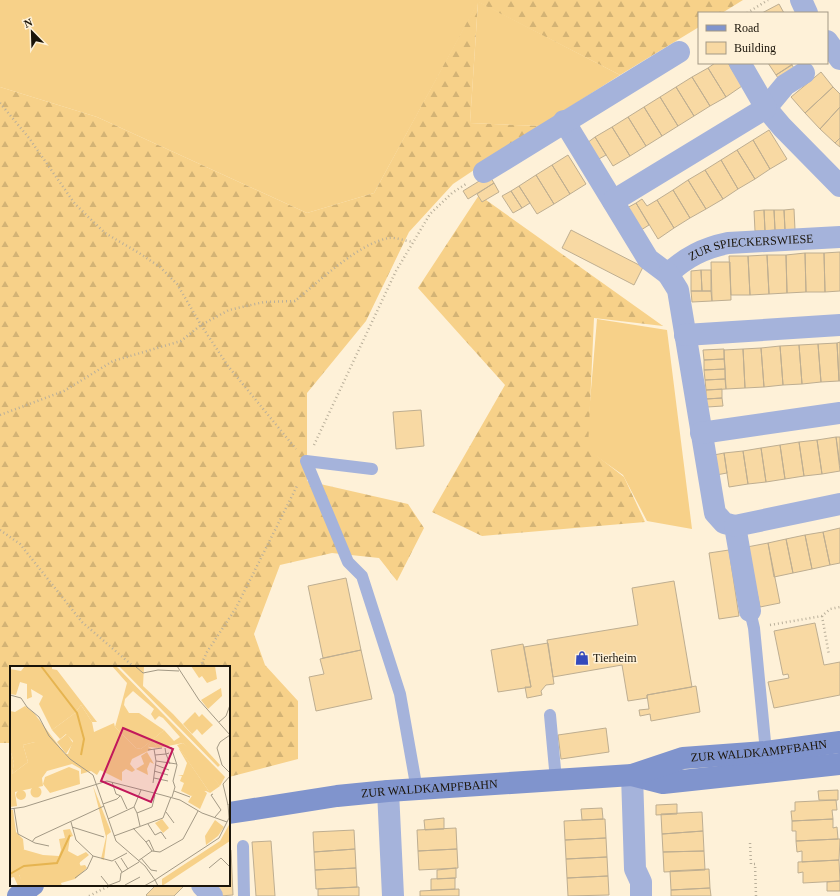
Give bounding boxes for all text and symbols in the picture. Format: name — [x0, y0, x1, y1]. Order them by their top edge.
north arrow — [12, 12, 52, 52]
legend — [698, 12, 828, 64]
text: N — [22, 16, 34, 30]
text: Road — [734, 21, 759, 35]
text: Building — [734, 41, 776, 55]
street label: ZUR SPIECKERSWIESE — [686, 231, 814, 264]
shop icon: Tierheim — [574, 650, 590, 666]
place label: Tierheim — [593, 651, 637, 665]
inset map — [10, 666, 230, 886]
street label: ZUR WALDKAMPFBAHN — [690, 737, 828, 764]
street label: ZUR WALDKAMPFBAHN — [360, 777, 498, 801]

